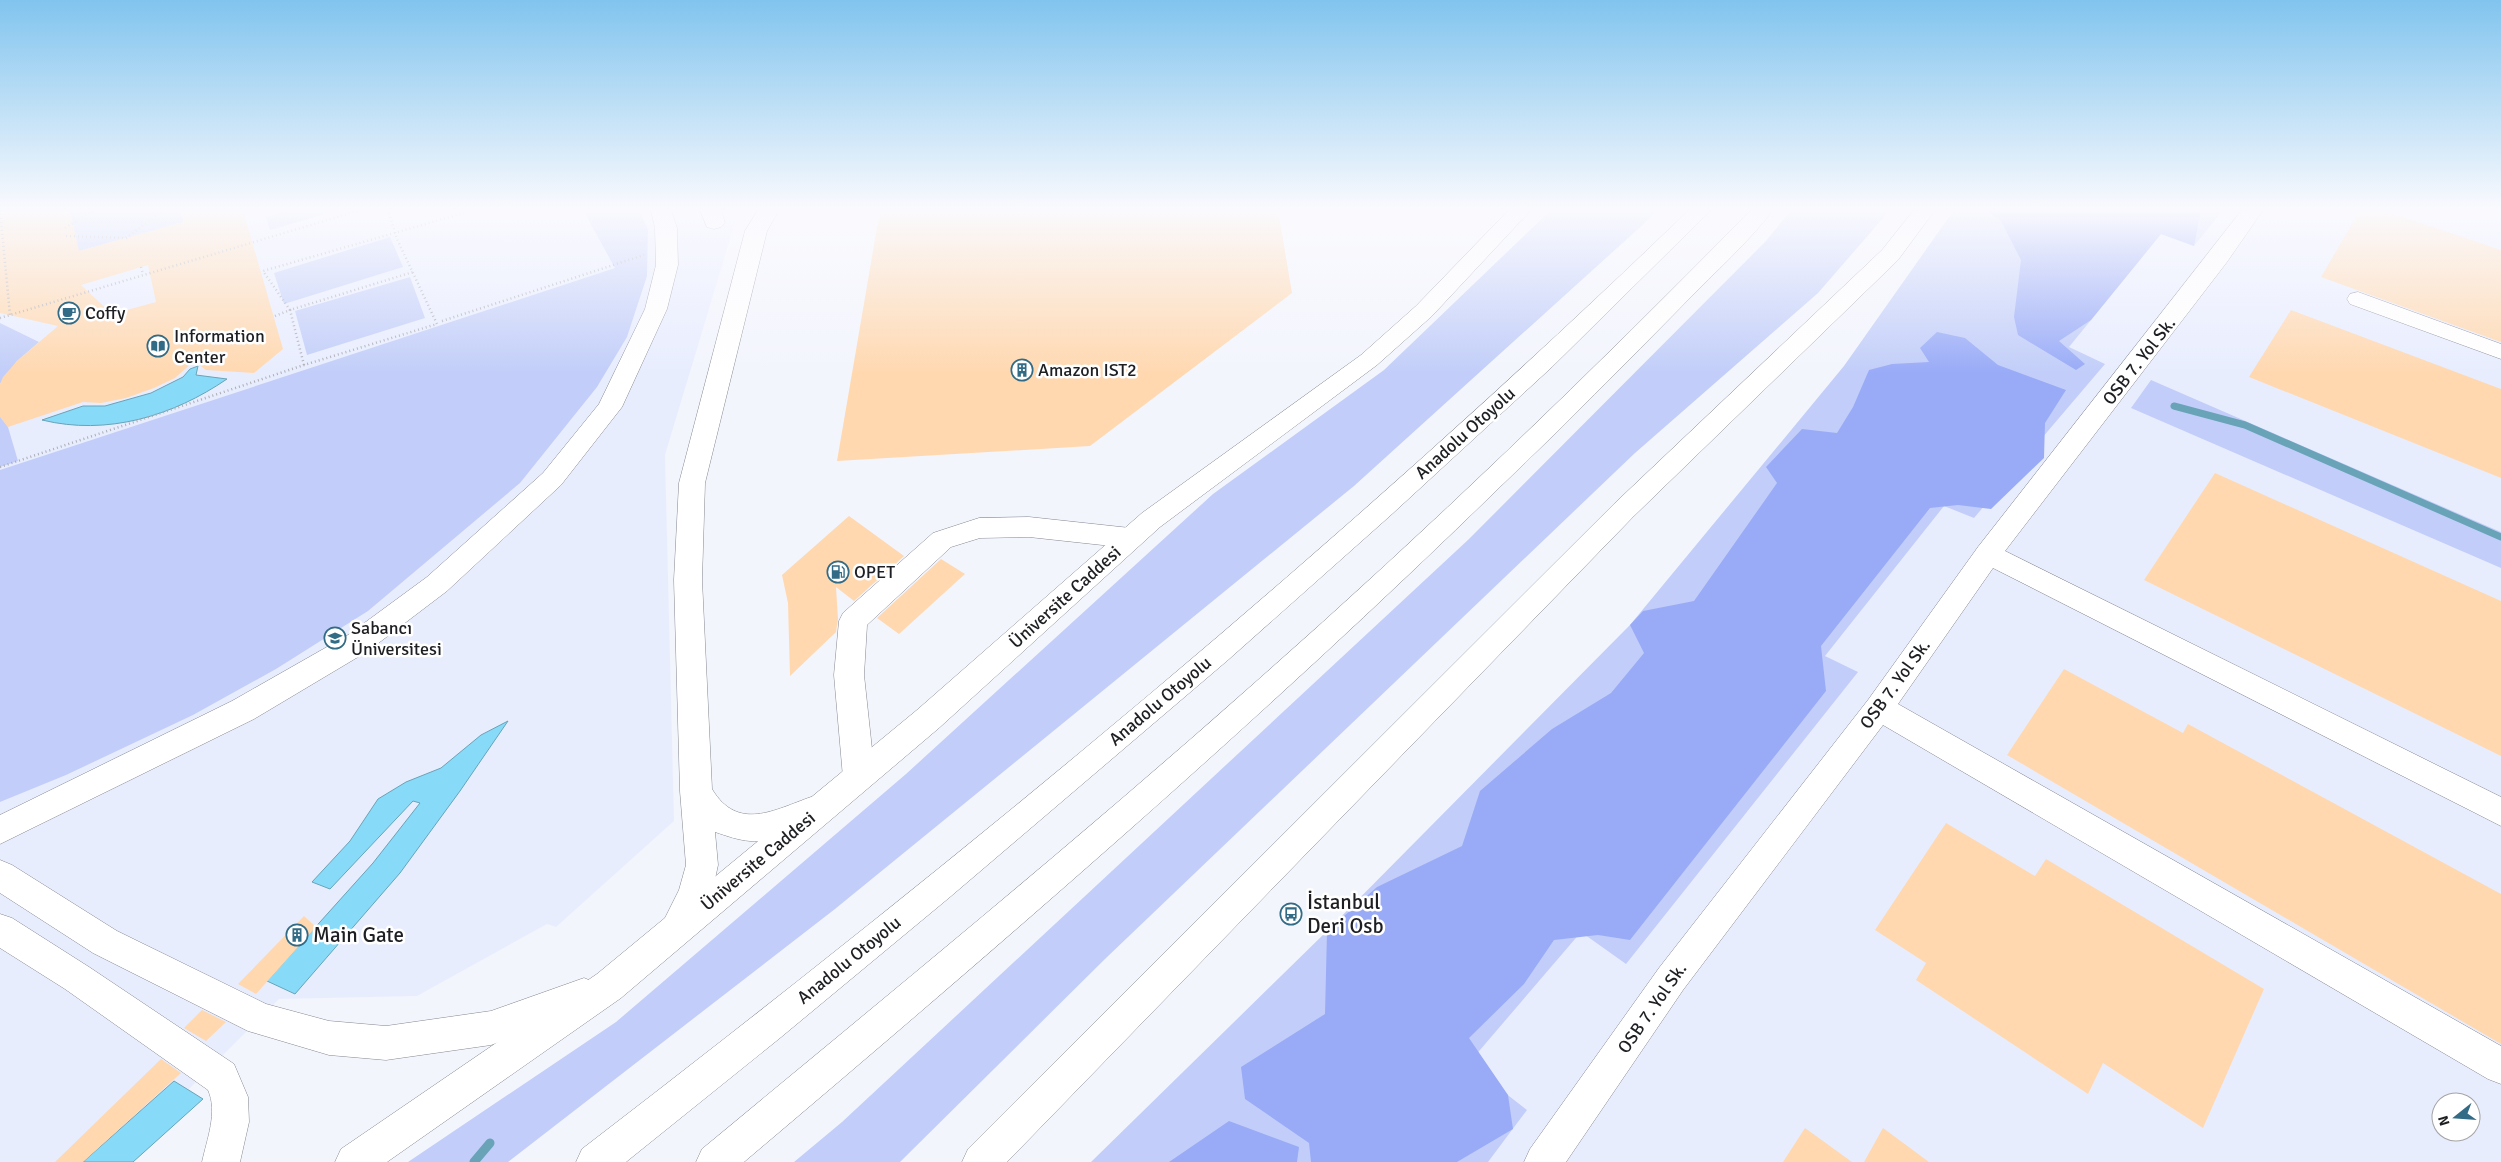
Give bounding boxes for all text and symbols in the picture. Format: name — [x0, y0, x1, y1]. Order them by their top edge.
cafe icon: Coffy — [57, 301, 81, 325]
place label: Coffy — [85, 302, 126, 324]
street label: OSB 7. Yol Sk. — [2098, 313, 2180, 409]
place label: Information Center — [174, 325, 265, 368]
library icon: Information Center — [146, 334, 170, 358]
building icon: Amazon IST2 — [1010, 358, 1034, 382]
place label: Amazon IST2 — [1038, 359, 1137, 381]
street label: Anadolu Otoyolu — [1410, 382, 1520, 484]
street label: Üniversite Caddesi — [1005, 541, 1125, 653]
fuel station icon: OPET — [826, 560, 850, 584]
place label: OPET — [854, 561, 895, 583]
place label: Sabancı Üniversitesi — [351, 617, 442, 660]
school or university icon: Sabancı Üniversitesi — [323, 626, 347, 650]
street label: OSB 7. Yol Sk. — [1855, 635, 1935, 733]
street label: Anadolu Otoyolu — [1104, 652, 1216, 750]
street label: Üniversite Caddesi — [696, 807, 820, 915]
place label: İstanbul Deri Osb — [1307, 889, 1384, 939]
bus stop icon: İstanbul Deri Osb — [1279, 902, 1303, 926]
street label: Anadolu Otoyolu — [793, 911, 905, 1009]
place label: Main Gate — [313, 922, 404, 948]
building icon: Main Gate — [285, 923, 309, 947]
street label: OSB 7. Yol Sk. — [1613, 958, 1691, 1058]
north arrow — [2431, 1092, 2481, 1142]
text: N — [2434, 1114, 2454, 1128]

